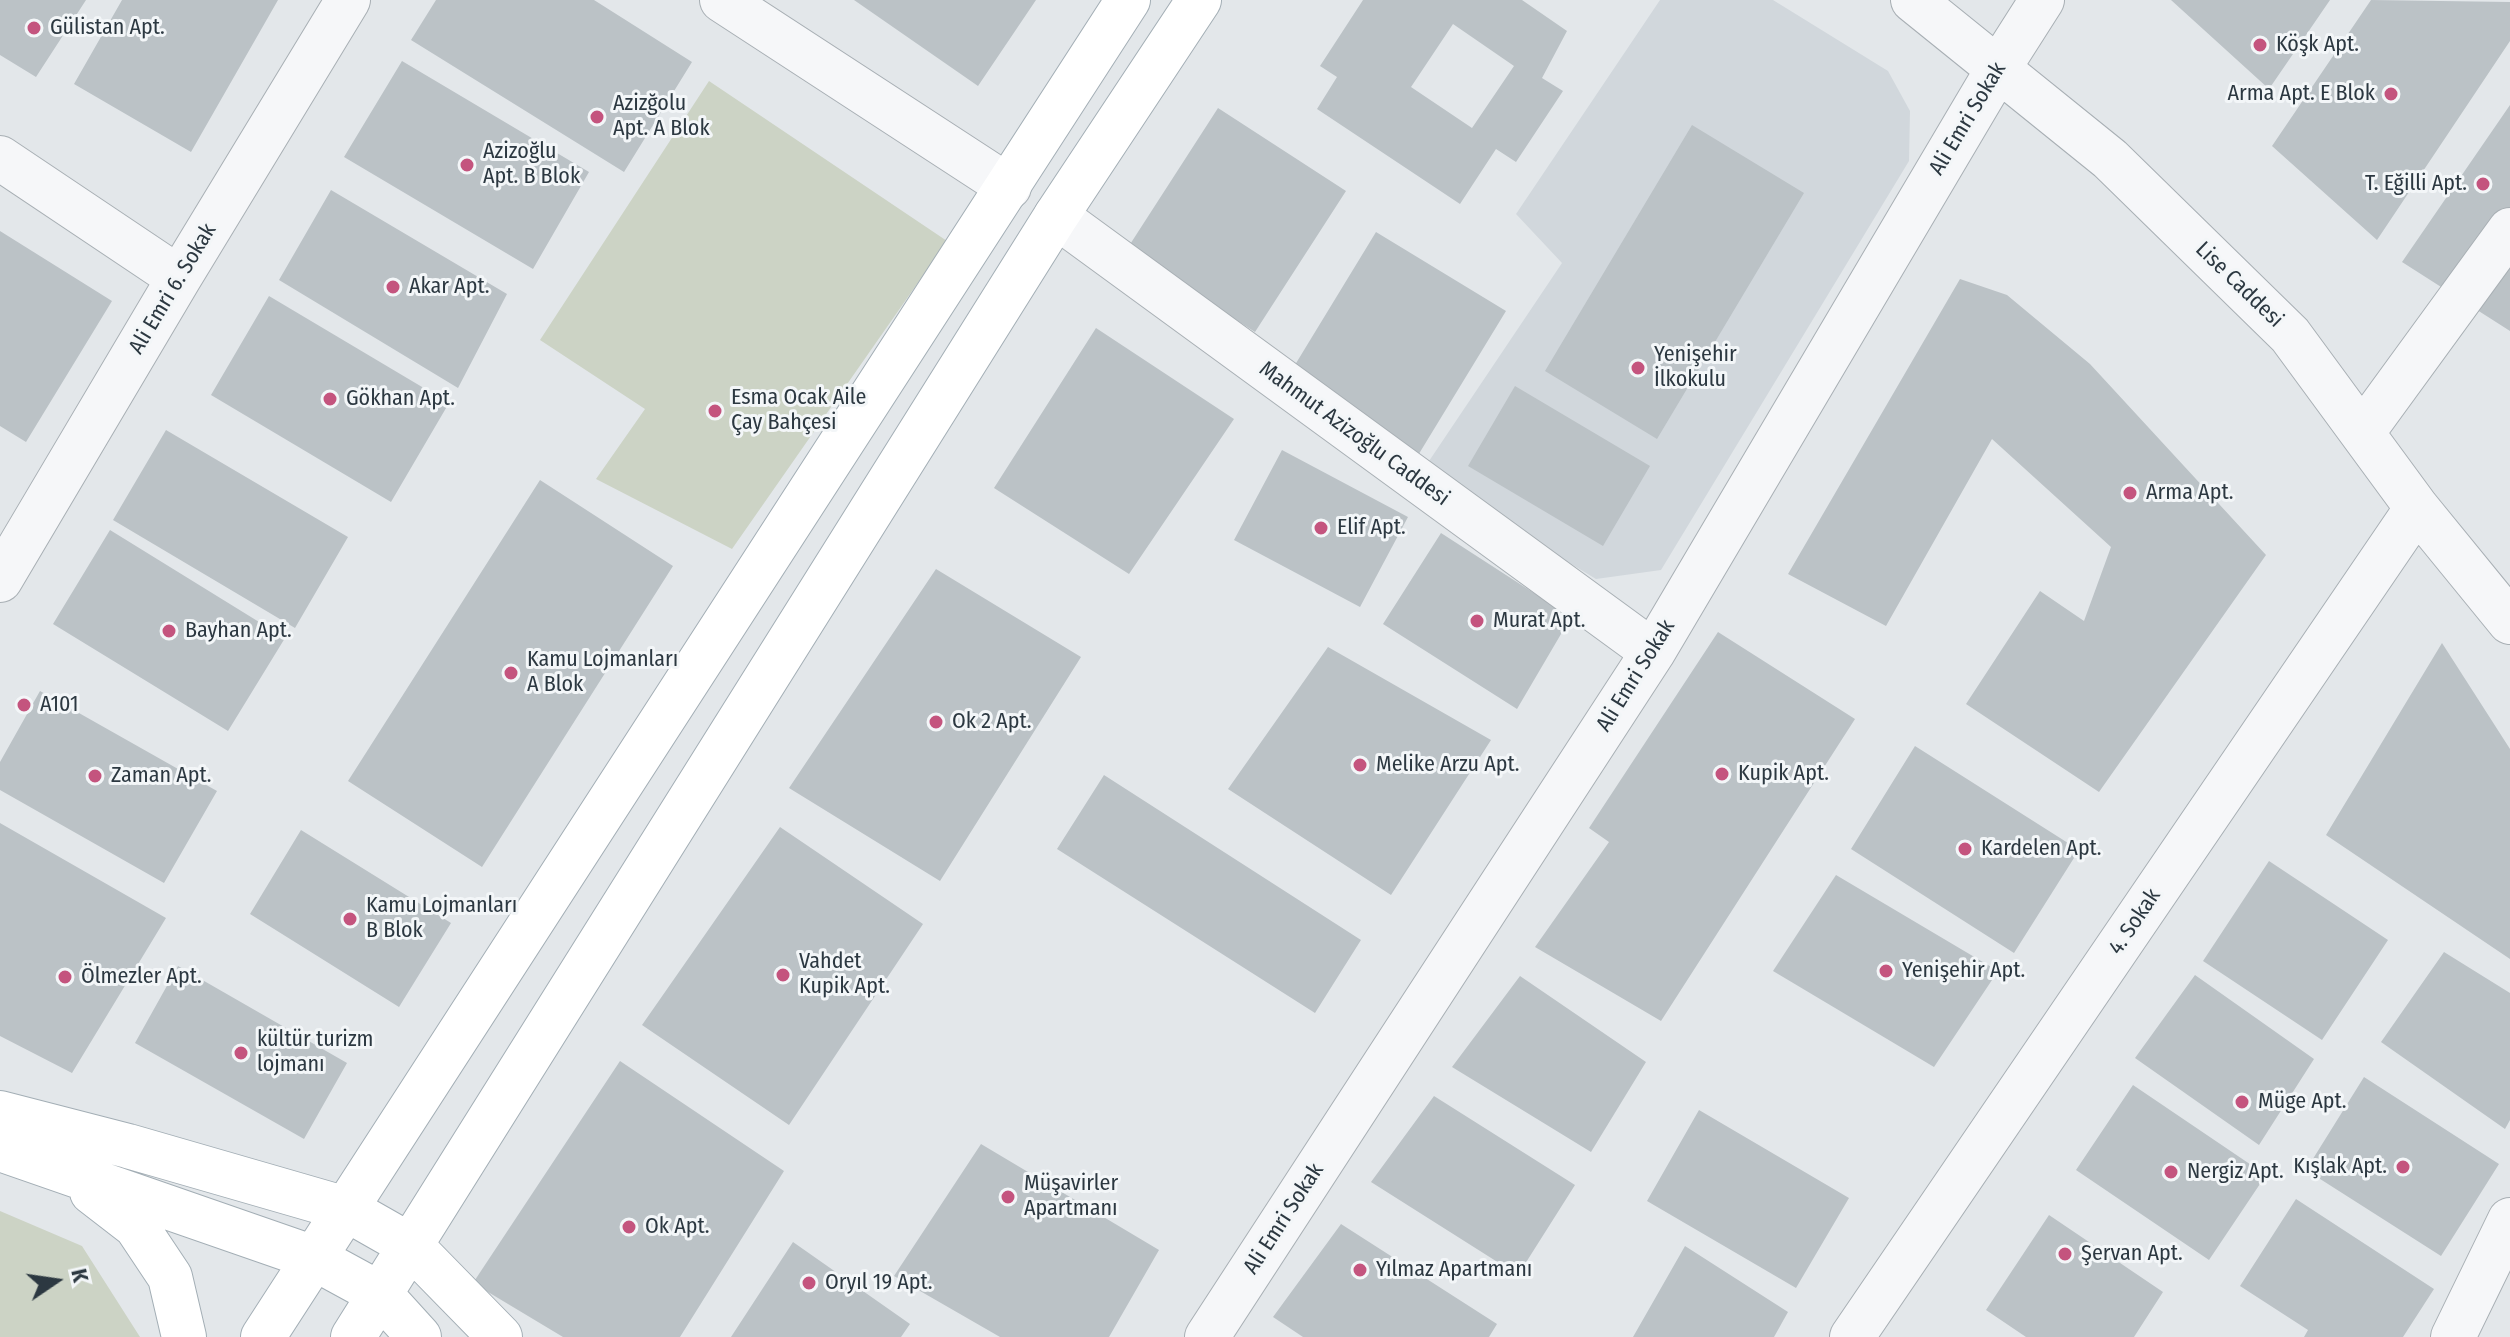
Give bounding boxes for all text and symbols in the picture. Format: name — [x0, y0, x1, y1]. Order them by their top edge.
place label: Gülistan Apt. — [50, 15, 165, 41]
marker: Gülistan Apt. — [25, 19, 43, 37]
place label: Köşk Apt. — [2276, 32, 2359, 58]
marker: Köşk Apt. — [2251, 36, 2269, 54]
street label: Ali Emri Sokak — [1924, 58, 2012, 180]
place label: Arma Apt. E Blok — [2227, 81, 2375, 107]
marker: Arma Apt. E Blok — [2382, 85, 2400, 103]
place label: Azizğolu Apt. A Blok — [613, 91, 710, 142]
marker: Azizğolu Apt. A Blok — [588, 108, 606, 126]
place label: Azizoğlu Apt. B Blok — [483, 139, 580, 190]
marker: Azizoğlu Apt. B Blok — [458, 156, 476, 174]
place label: T. Eğilli Apt. — [2365, 171, 2467, 197]
marker: T. Eğilli Apt. — [2474, 175, 2492, 193]
street label: Ali Emri 6. Sokak — [124, 219, 222, 359]
street label: Lise Caddesi — [2190, 237, 2288, 333]
place label: Akar Apt. — [409, 274, 489, 300]
marker: Akar Apt. — [384, 278, 402, 296]
place label: Yenişehir İlkokulu — [1654, 342, 1737, 394]
street label: Mahmut Azizoğlu Caddesi — [1254, 356, 1454, 512]
marker: Yenişehir İlkokulu — [1629, 359, 1647, 377]
place label: Esma Ocak Aile Çay Bahçesi — [731, 385, 866, 436]
place label: Gökhan Apt. — [346, 386, 455, 412]
marker: Gökhan Apt. — [321, 390, 339, 408]
marker: Esma Ocak Aile Çay Bahçesi — [706, 402, 724, 420]
place label: Arma Apt. — [2146, 480, 2233, 506]
marker: Arma Apt. — [2121, 484, 2139, 502]
place label: Elif Apt. — [1337, 515, 1406, 541]
marker: Elif Apt. — [1312, 519, 1330, 537]
place label: Murat Apt. — [1493, 608, 1586, 634]
marker: Murat Apt. — [1468, 612, 1486, 630]
street label: Ali Emri Sokak — [1591, 615, 1681, 737]
place label: Bayhan Apt. — [185, 618, 292, 644]
marker: Bayhan Apt. — [160, 622, 178, 640]
place label: Kamu Lojmanları A Blok — [527, 647, 678, 698]
marker: Kamu Lojmanları A Blok — [502, 664, 520, 682]
place label: A101 — [40, 692, 79, 718]
marker: A101 — [15, 696, 33, 714]
place label: Ok 2 Apt. — [952, 709, 1031, 735]
marker: Ok 2 Apt. — [927, 713, 945, 731]
place label: Melike Arzu Apt. — [1376, 752, 1519, 778]
marker: Melike Arzu Apt. — [1351, 756, 1369, 774]
place label: Kupik Apt. — [1738, 761, 1829, 787]
place label: Zaman Apt. — [111, 763, 212, 789]
marker: Kupik Apt. — [1713, 765, 1731, 783]
marker: Zaman Apt. — [86, 767, 104, 785]
place label: Kardelen Apt. — [1981, 836, 2102, 862]
marker: Kardelen Apt. — [1956, 840, 1974, 858]
street label: 4. Sokak — [2103, 884, 2167, 960]
place label: Kamu Lojmanları B Blok — [366, 893, 517, 944]
marker: Kamu Lojmanları B Blok — [341, 910, 359, 928]
place label: Vahdet Kupik Apt. — [799, 949, 890, 1000]
place label: Yenişehir Apt. — [1902, 958, 2025, 984]
marker: Yenişehir Apt. — [1877, 962, 1895, 980]
place label: Ölmezler Apt. — [81, 964, 202, 990]
marker: Vahdet Kupik Apt. — [774, 966, 792, 984]
marker: Ölmezler Apt. — [56, 968, 74, 986]
place label: kültür turizm lojmanı — [257, 1027, 373, 1078]
marker: kültür turizm lojmanı — [232, 1044, 250, 1062]
place label: Müge Apt. — [2258, 1089, 2346, 1115]
marker: Müge Apt. — [2233, 1093, 2251, 1111]
place label: Kışlak Apt. — [2293, 1154, 2387, 1180]
marker: Kışlak Apt. — [2394, 1158, 2412, 1176]
street label: Ali Emri Sokak — [1238, 1159, 1330, 1279]
place label: Nergiz Apt. — [2187, 1159, 2284, 1185]
marker: Nergiz Apt. — [2162, 1163, 2180, 1181]
place label: Müşavirler Apartmanı — [1024, 1171, 1118, 1222]
marker: Müşavirler Apartmanı — [999, 1188, 1017, 1206]
place label: Ok Apt. — [645, 1214, 709, 1240]
marker: Ok Apt. — [620, 1218, 638, 1236]
north arrow — [16, 1241, 96, 1321]
place label: Şervan Apt. — [2081, 1241, 2183, 1267]
marker: Şervan Apt. — [2056, 1245, 2074, 1263]
place label: Yılmaz Apartmanı — [1376, 1257, 1532, 1283]
marker: Yılmaz Apartmanı — [1351, 1261, 1369, 1279]
text: K — [65, 1266, 94, 1285]
place label: Oryıl 19 Apt. — [825, 1270, 932, 1296]
marker: Oryıl 19 Apt. — [800, 1274, 818, 1292]

